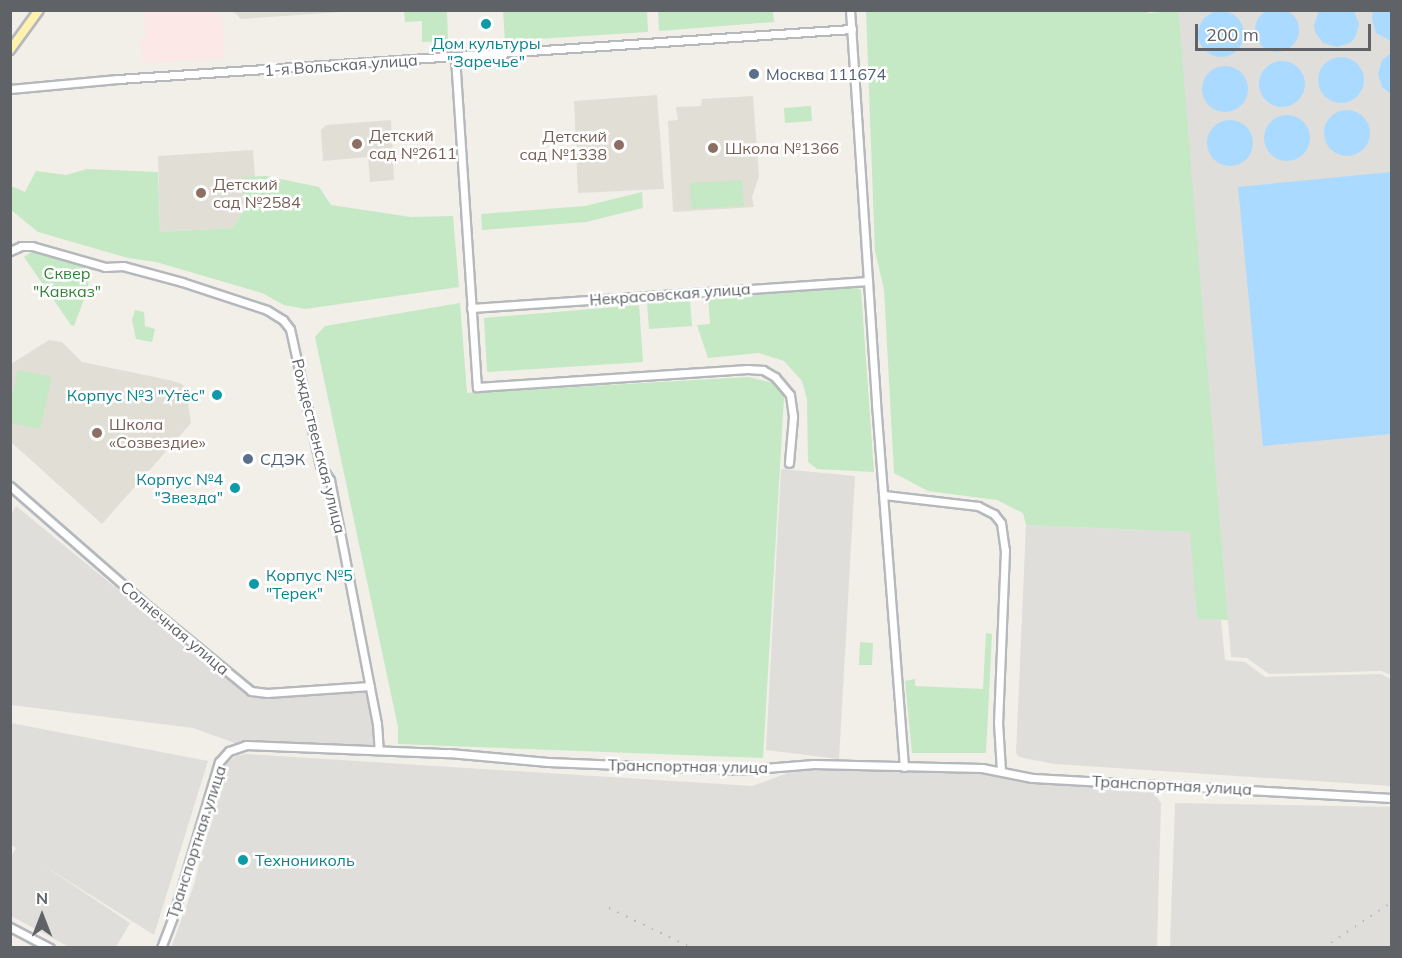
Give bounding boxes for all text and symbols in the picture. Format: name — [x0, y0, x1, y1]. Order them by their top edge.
scale bar — [1198, 12, 1374, 50]
marker: Дом культуры "Заречье" — [479, 17, 493, 31]
text: 200 m — [1206, 23, 1259, 46]
place label: Дом культуры "Заречье" — [431, 33, 541, 71]
street label: 1-я Вольская улица — [264, 50, 418, 80]
place label: Москва 111674 — [766, 64, 886, 84]
marker: Москва 111674 — [747, 67, 761, 81]
place label: Детский сад №2611 — [369, 125, 457, 163]
place label: Детский сад №1338 — [519, 126, 607, 164]
marker: Детский сад №2611 — [350, 137, 364, 151]
marker: Детский сад №1338 — [612, 138, 626, 152]
place label: Школа №1366 — [725, 138, 839, 158]
marker: Школа №1366 — [706, 141, 720, 155]
place label: Детский сад №2584 — [213, 174, 301, 212]
marker: Детский сад №2584 — [194, 186, 208, 200]
park label: Сквер "Кавказ" — [33, 263, 101, 301]
street label: Некрасовская улица — [589, 279, 751, 309]
street label: Рождественская улица — [288, 356, 350, 536]
place label: Корпус №3 "Утёс" — [67, 385, 205, 405]
marker: Корпус №3 "Утёс" — [210, 388, 224, 402]
place label: Школа «Созвездие» — [109, 414, 206, 452]
marker: Школа «Созвездие» — [90, 426, 104, 440]
place label: СДЭК — [260, 449, 305, 469]
marker: СДЭК — [241, 452, 255, 466]
place label: Корпус №4 "Звезда" — [136, 469, 223, 507]
marker: Корпус №4 "Звезда" — [228, 481, 242, 495]
place label: Корпус №5 "Терек" — [266, 565, 353, 603]
street label: Солнечная улица — [117, 577, 233, 679]
marker: Корпус №5 "Терек" — [247, 577, 261, 591]
street label: Транспортная улица — [608, 755, 768, 777]
street label: Транспортная улица — [162, 763, 230, 921]
street label: Транспортная улица — [1091, 771, 1253, 799]
place label: Технониколь — [255, 850, 355, 870]
marker: Технониколь — [236, 853, 250, 867]
north arrow — [12, 886, 72, 946]
text: N — [36, 888, 48, 908]

